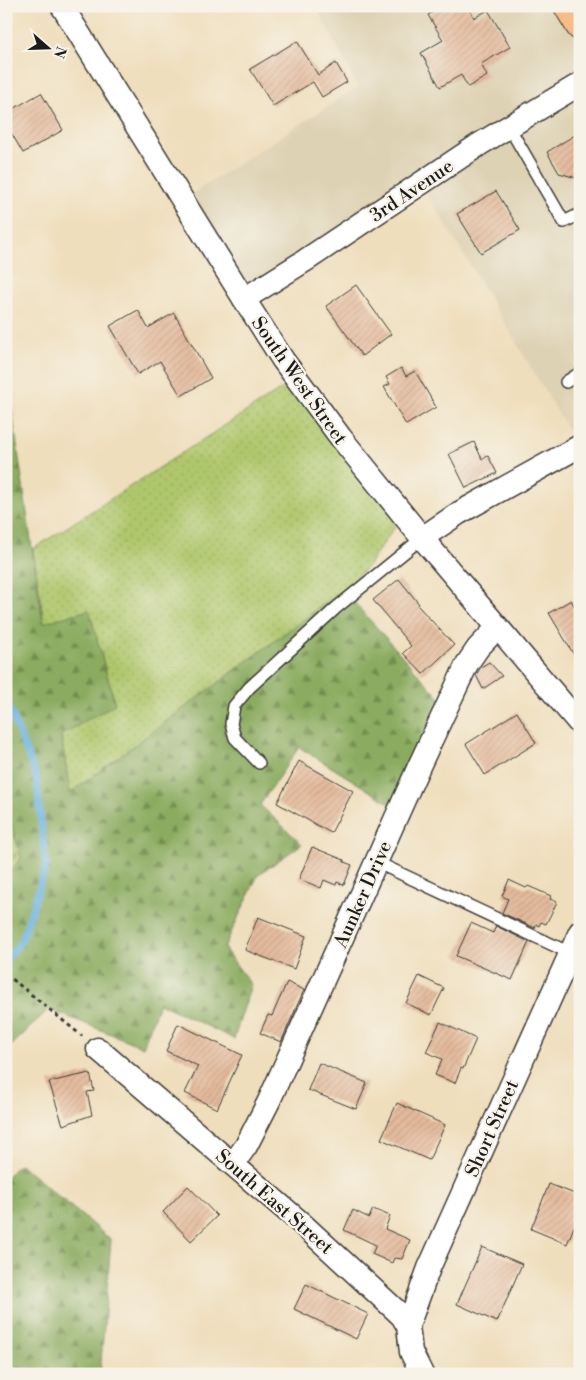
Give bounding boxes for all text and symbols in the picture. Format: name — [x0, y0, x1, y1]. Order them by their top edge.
north arrow — [22, 22, 72, 72]
text: N — [49, 44, 70, 60]
street label: 3rd Avenue — [365, 154, 458, 228]
street label: South West Street — [246, 312, 352, 450]
street label: Aunker Drive — [328, 837, 397, 953]
street label: Short Street — [460, 1076, 524, 1181]
street label: South East Street — [211, 1144, 338, 1260]

